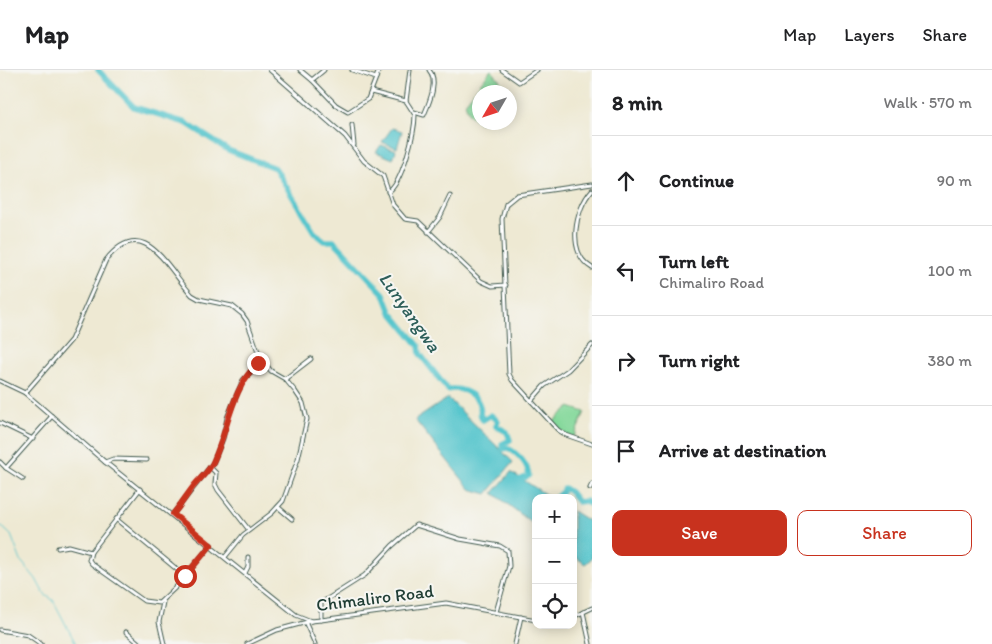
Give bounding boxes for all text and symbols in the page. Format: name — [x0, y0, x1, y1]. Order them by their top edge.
text: Map — [25, 20, 69, 49]
text: Map — [783, 24, 816, 46]
text: Layers — [844, 24, 894, 46]
text: Share — [922, 24, 967, 46]
north arrow — [472, 85, 517, 130]
text: 8 min — [612, 90, 662, 115]
text: Walk · 570 m — [884, 93, 972, 112]
icon: ahead — [612, 167, 640, 195]
text: Continue — [659, 169, 734, 192]
text: 90 m — [937, 171, 972, 190]
text: Turn left — [659, 250, 729, 273]
icon: left — [612, 257, 640, 285]
text: 100 m — [928, 261, 972, 280]
water label: Lunyangwa — [374, 268, 446, 356]
text: Chimaliro Road — [659, 273, 764, 292]
icon: right — [612, 347, 640, 375]
text: Turn right — [659, 349, 740, 372]
text: 380 m — [928, 351, 972, 370]
route end — [247, 352, 270, 375]
icon: arrive — [612, 437, 640, 465]
text: Arrive at destination — [659, 439, 826, 462]
map controls — [532, 494, 577, 629]
button: + — [532, 494, 577, 539]
button: Save — [612, 510, 787, 556]
button: Share — [797, 510, 972, 556]
button: − — [532, 539, 577, 584]
route start — [174, 565, 197, 588]
street label: Chimaliro Road — [315, 580, 435, 616]
button: locate — [532, 584, 577, 629]

